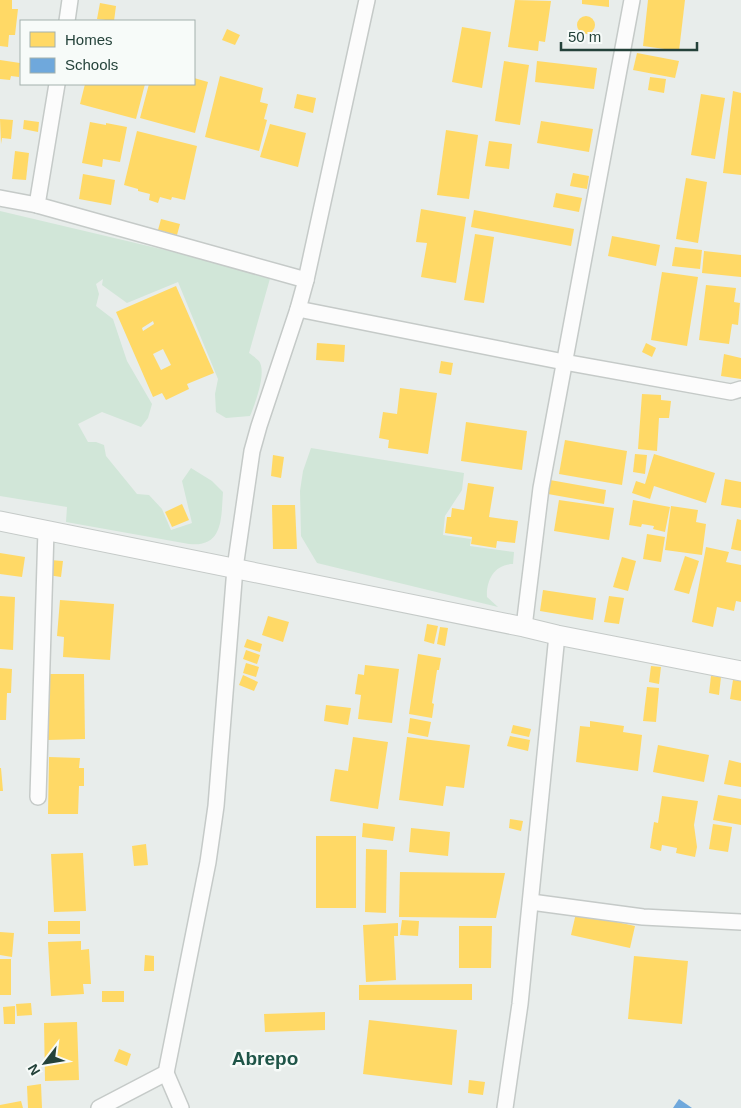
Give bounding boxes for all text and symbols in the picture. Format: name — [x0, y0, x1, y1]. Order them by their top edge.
legend — [20, 20, 195, 85]
scale bar — [561, 20, 697, 52]
text: 50 m — [568, 28, 601, 45]
text: Homes — [65, 31, 113, 48]
text: Schools — [65, 56, 118, 73]
north arrow — [20, 1038, 70, 1088]
district label: Abrepo — [232, 1048, 298, 1069]
text: N — [24, 1061, 43, 1078]

